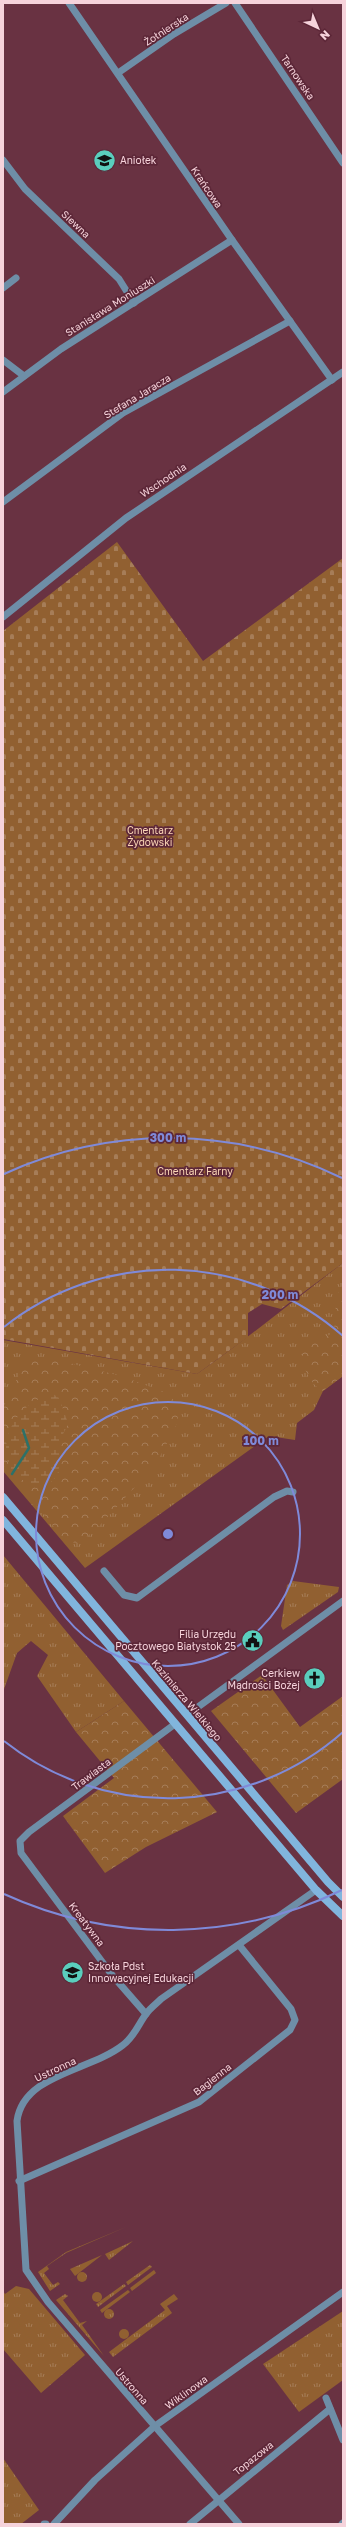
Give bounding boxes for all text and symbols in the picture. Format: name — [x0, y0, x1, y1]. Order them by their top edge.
north arrow — [298, 8, 338, 48]
street label: Żołnierska — [141, 9, 190, 48]
text: N — [318, 28, 333, 43]
street label: Tarnowska — [279, 52, 317, 102]
school or university icon: Aniołek — [91, 147, 117, 173]
place label: Aniołek — [120, 154, 157, 166]
street label: Krańcowa — [189, 164, 225, 210]
street label: Siewna — [59, 208, 93, 240]
street label: Stanisława Moniuszki — [63, 274, 157, 338]
street label: Stefana Jaracza — [101, 371, 173, 421]
street label: Wschodnia — [138, 460, 188, 500]
park label: Cmentarz Żydowski — [127, 824, 173, 848]
text: 300 m — [150, 1130, 186, 1145]
park label: Cmentarz Farny — [157, 1165, 233, 1177]
text: 200 m — [262, 1287, 298, 1302]
text: 100 m — [243, 1433, 279, 1448]
centre of rings — [161, 1527, 175, 1541]
public building icon: Filia Urzędu Pocztowego Białystok 25 — [239, 1627, 265, 1653]
place label: Filia Urzędu Pocztowego Białystok 25 — [115, 1628, 236, 1652]
street label: Kazimierza Wielkiego — [150, 1657, 224, 1743]
church icon: Cerkiew Mądrości Bożej — [302, 1666, 328, 1692]
place label: Cerkiew Mądrości Bożej — [228, 1667, 300, 1691]
street label: Trawiasta — [69, 1755, 113, 1793]
street label: Kreatywna — [67, 1900, 107, 1948]
school or university icon: Szkoła Pdst Innowacyjnej Edukacji — [60, 1959, 86, 1985]
place label: Szkoła Pdst Innowacyjnej Edukacji — [88, 1960, 194, 1984]
street label: Ustronna — [32, 2054, 78, 2084]
street label: Bagienna — [191, 2060, 233, 2098]
street label: Ustronna — [113, 2365, 151, 2407]
street label: Wiklinowa — [162, 2373, 210, 2411]
street label: Topazowa — [231, 2438, 275, 2478]

